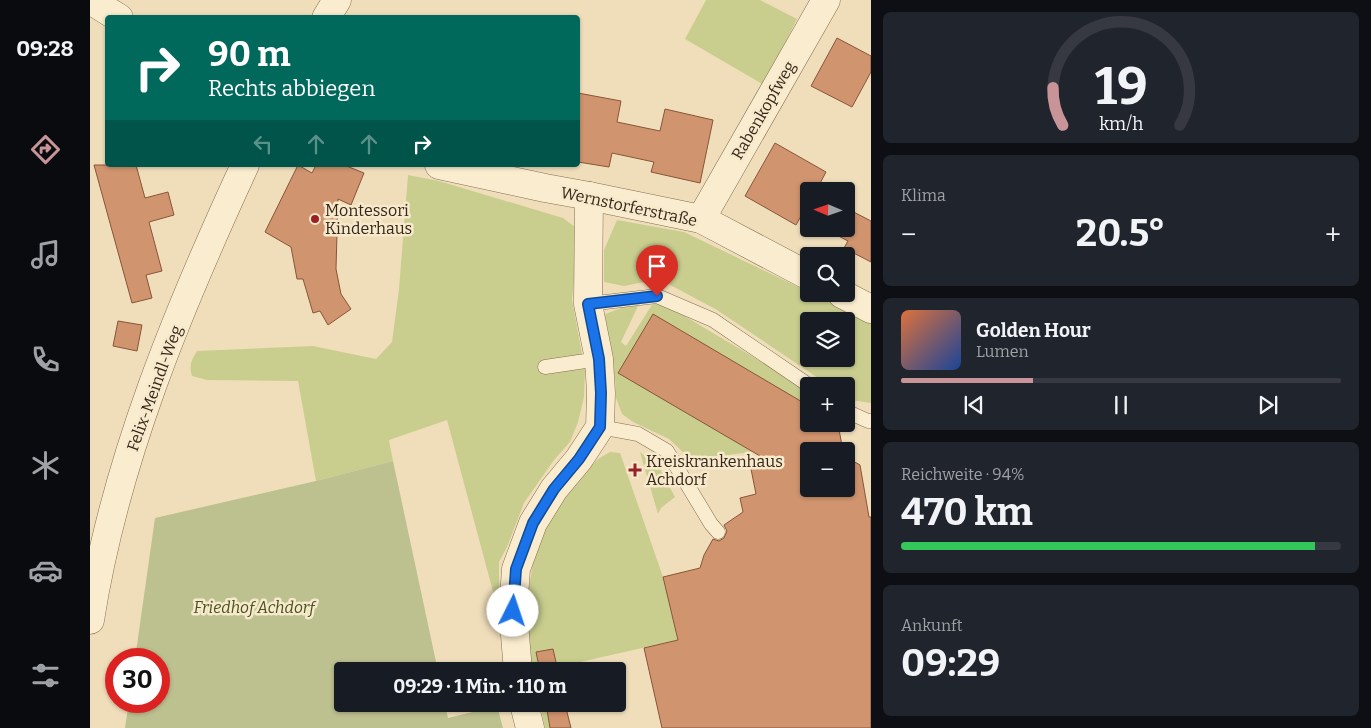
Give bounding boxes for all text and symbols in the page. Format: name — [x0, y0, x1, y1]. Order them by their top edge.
text: 90 m — [208, 33, 291, 75]
text: 09:28 — [16, 35, 74, 62]
icon: right — [125, 35, 190, 100]
text: 19 — [1094, 55, 1148, 118]
street label: Rabenkopfweg — [728, 58, 799, 163]
text: Rechts abbiegen — [208, 75, 375, 102]
text: km/h — [1099, 113, 1143, 135]
icon: left — [249, 130, 277, 158]
icon: ahead — [302, 130, 330, 158]
icon: ahead — [355, 130, 383, 158]
icon: right — [408, 130, 436, 158]
icon: directions — [28, 132, 63, 167]
north arrow — [800, 182, 855, 238]
map controls — [800, 182, 855, 497]
street label: Wernstorferstraße — [559, 183, 699, 230]
text: Klima — [901, 186, 946, 205]
place label: Montessori Kinderhaus — [325, 201, 412, 238]
text: 20.5° — [1076, 210, 1166, 256]
marker: Montessori Kinderhaus — [309, 213, 321, 225]
text: − — [901, 218, 916, 251]
text: + — [1325, 218, 1341, 251]
icon: music — [28, 237, 63, 272]
pin — [636, 245, 678, 296]
button: search — [800, 247, 855, 302]
icon: arrive — [643, 252, 671, 280]
button: layers — [800, 312, 855, 367]
text: Golden Hour — [976, 319, 1091, 342]
street label: Felix-Meindl-Weg — [123, 323, 186, 454]
icon: phone — [28, 342, 63, 377]
text: Lumen — [976, 342, 1029, 361]
button: + — [800, 377, 855, 432]
icon: previous — [960, 391, 988, 419]
icon: pause — [1107, 391, 1135, 419]
icon: next — [1254, 391, 1282, 419]
button: − — [800, 442, 855, 497]
icon: climate — [28, 448, 63, 483]
place label: Kreiskrankenhaus Achdorf — [646, 452, 783, 489]
marker: Kreiskrankenhaus Achdorf — [628, 463, 642, 477]
text: Reichweite · 94% — [901, 465, 1025, 484]
text: 470 km — [901, 489, 1033, 535]
icon: car — [28, 553, 63, 588]
position arrow — [486, 584, 538, 636]
park label: Friedhof Achdorf — [193, 598, 317, 617]
text: Ankunft — [901, 616, 963, 635]
text: 09:29 — [901, 640, 1000, 686]
speed limit sign: 30 — [105, 648, 170, 713]
icon: filters — [28, 658, 63, 693]
text: 09:29 · 1 Min. · 110 m — [393, 675, 567, 698]

